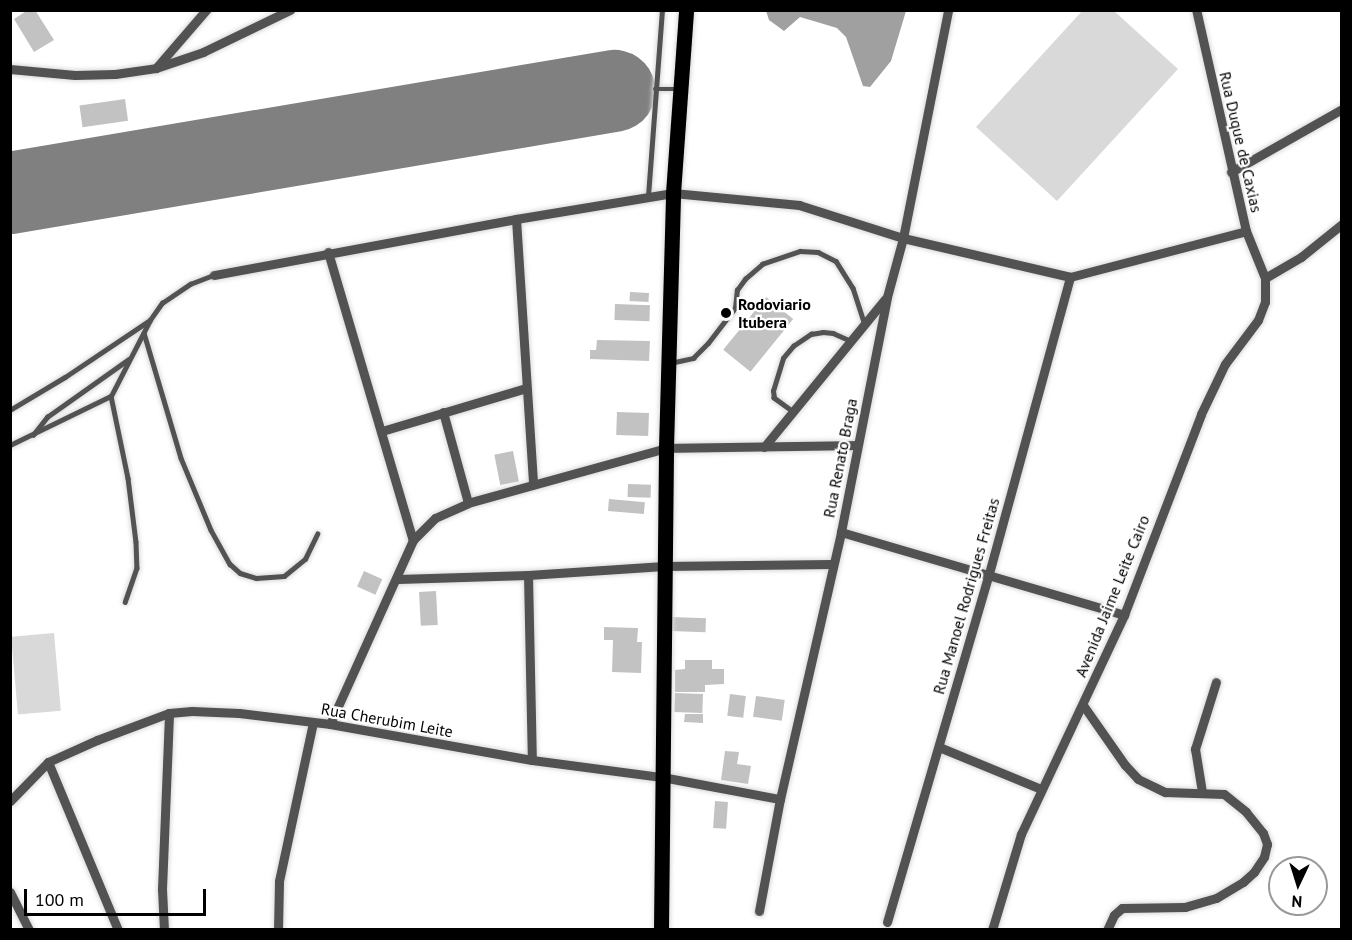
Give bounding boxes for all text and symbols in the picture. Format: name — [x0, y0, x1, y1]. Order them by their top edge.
street label: Rua Duque de Caxias — [1215, 70, 1267, 214]
place label: Rodoviario Itubera — [738, 294, 811, 332]
marker: Rodoviario Itubera — [719, 306, 733, 320]
street label: Rua Renato Braga — [819, 397, 861, 519]
street label: Rua Manoel Rodrigues Freitas — [929, 496, 1003, 696]
street label: Avenida Jaime Leite Cairo — [1071, 512, 1153, 680]
street label: Rua Cherubim Leite — [320, 699, 454, 741]
north arrow — [1268, 856, 1328, 916]
scale bar — [27, 877, 208, 915]
text: 100 m — [35, 888, 84, 911]
text: N — [1291, 892, 1303, 912]

